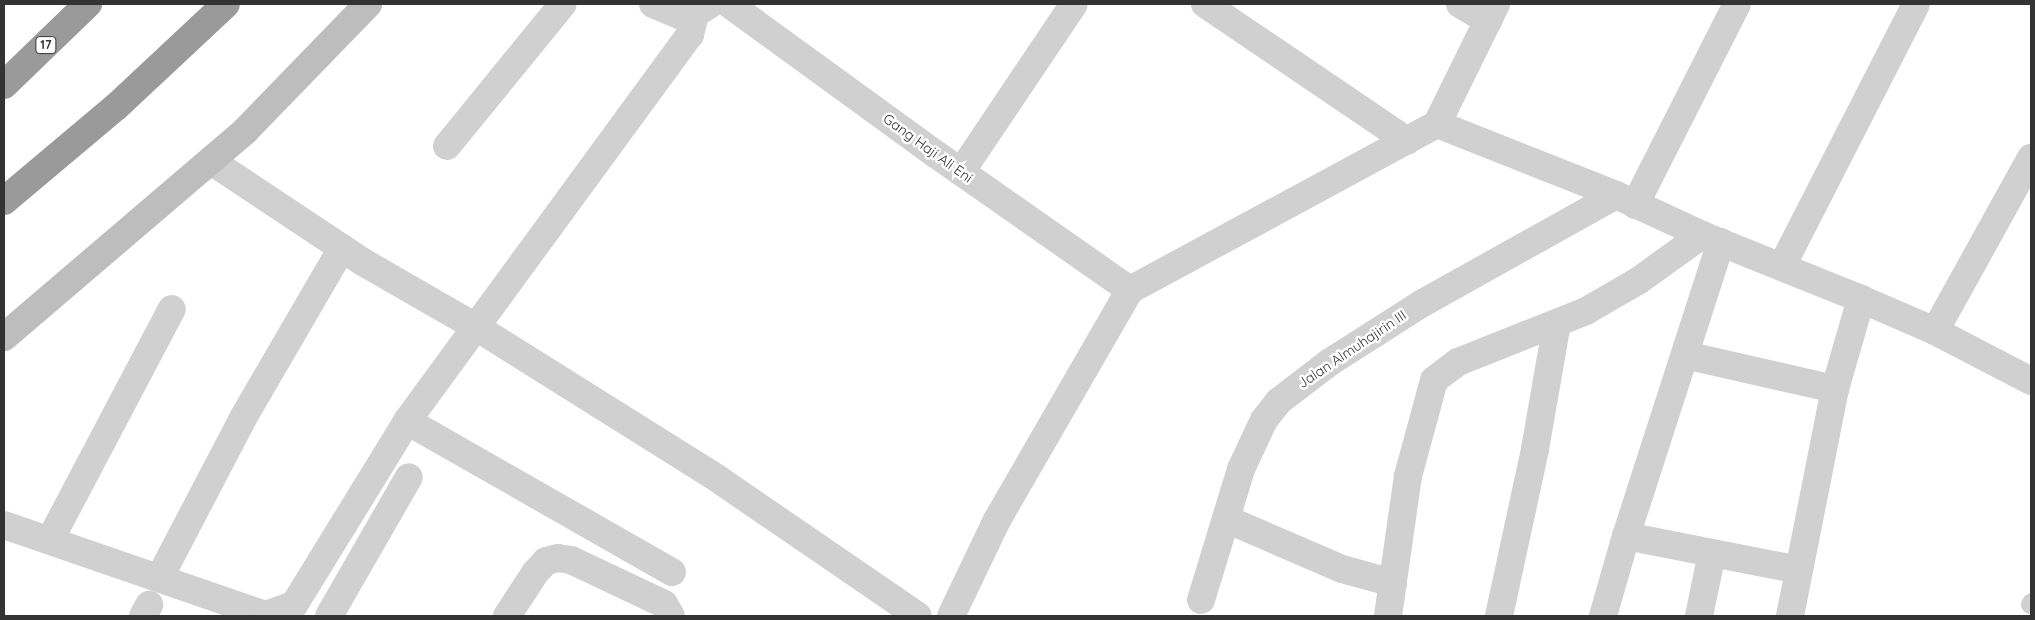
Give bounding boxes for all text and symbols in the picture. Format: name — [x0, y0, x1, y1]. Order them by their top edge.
road number: 17 — [35, 36, 57, 54]
street label: Gang Haji Ali Eni — [880, 110, 976, 186]
street label: Jalan Almuhajirin III — [1295, 306, 1409, 392]

